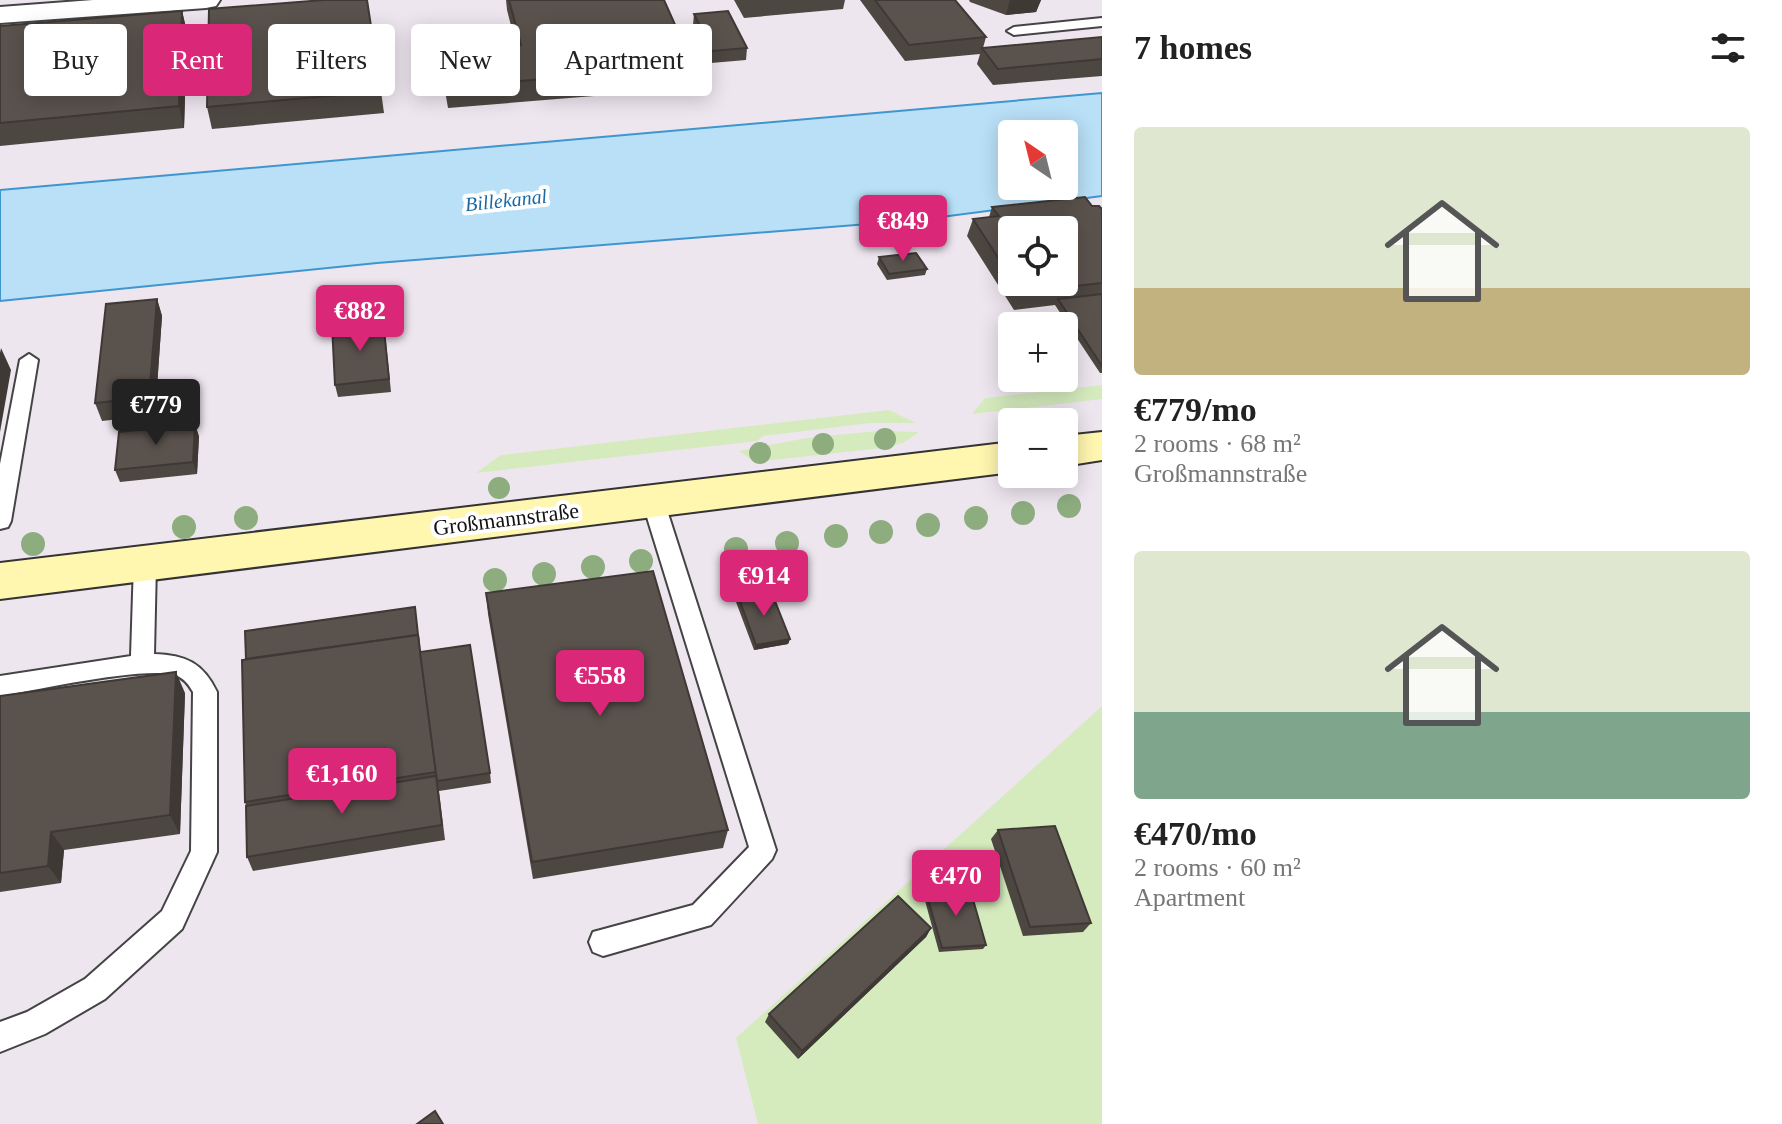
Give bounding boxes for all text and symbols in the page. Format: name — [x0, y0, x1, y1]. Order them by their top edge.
chip: Buy — [24, 24, 127, 96]
chip: Rent — [143, 24, 252, 96]
chip: Filters — [268, 24, 395, 96]
chip: New — [411, 24, 520, 96]
chip: Apartment — [536, 24, 712, 96]
icon: filters — [1706, 26, 1750, 70]
text: 7 homes — [1134, 29, 1252, 66]
north arrow — [998, 120, 1078, 200]
map controls — [998, 120, 1078, 488]
icon: home — [1370, 179, 1514, 323]
water label: Billekanal — [464, 185, 548, 215]
pin: €849 — [856, 195, 950, 263]
text: €849 — [877, 206, 929, 235]
button: locate — [998, 216, 1078, 296]
pin: €882 — [313, 285, 407, 353]
text: €882 — [334, 296, 386, 325]
button: + — [998, 312, 1078, 392]
pin: €779 — [109, 379, 203, 447]
text: €779 — [130, 390, 182, 419]
text: €779/mo — [1134, 391, 1257, 428]
button: − — [998, 408, 1078, 488]
text: 2 rooms · 68 m² — [1134, 429, 1301, 458]
text: Großmannstraße — [1134, 459, 1307, 488]
street label: Großmannstraße — [432, 498, 580, 540]
pin: €914 — [717, 550, 811, 618]
text: €914 — [738, 561, 790, 590]
icon: home — [1370, 603, 1514, 747]
pin: €558 — [553, 650, 647, 718]
text: €558 — [574, 661, 626, 690]
pin: €1,160 — [277, 748, 407, 816]
text: €1,160 — [306, 759, 378, 788]
text: €470/mo — [1134, 815, 1257, 852]
pin: €470 — [909, 850, 1003, 918]
text: 2 rooms · 60 m² — [1134, 853, 1301, 882]
text: €470 — [930, 861, 982, 890]
text: Apartment — [1134, 883, 1245, 912]

